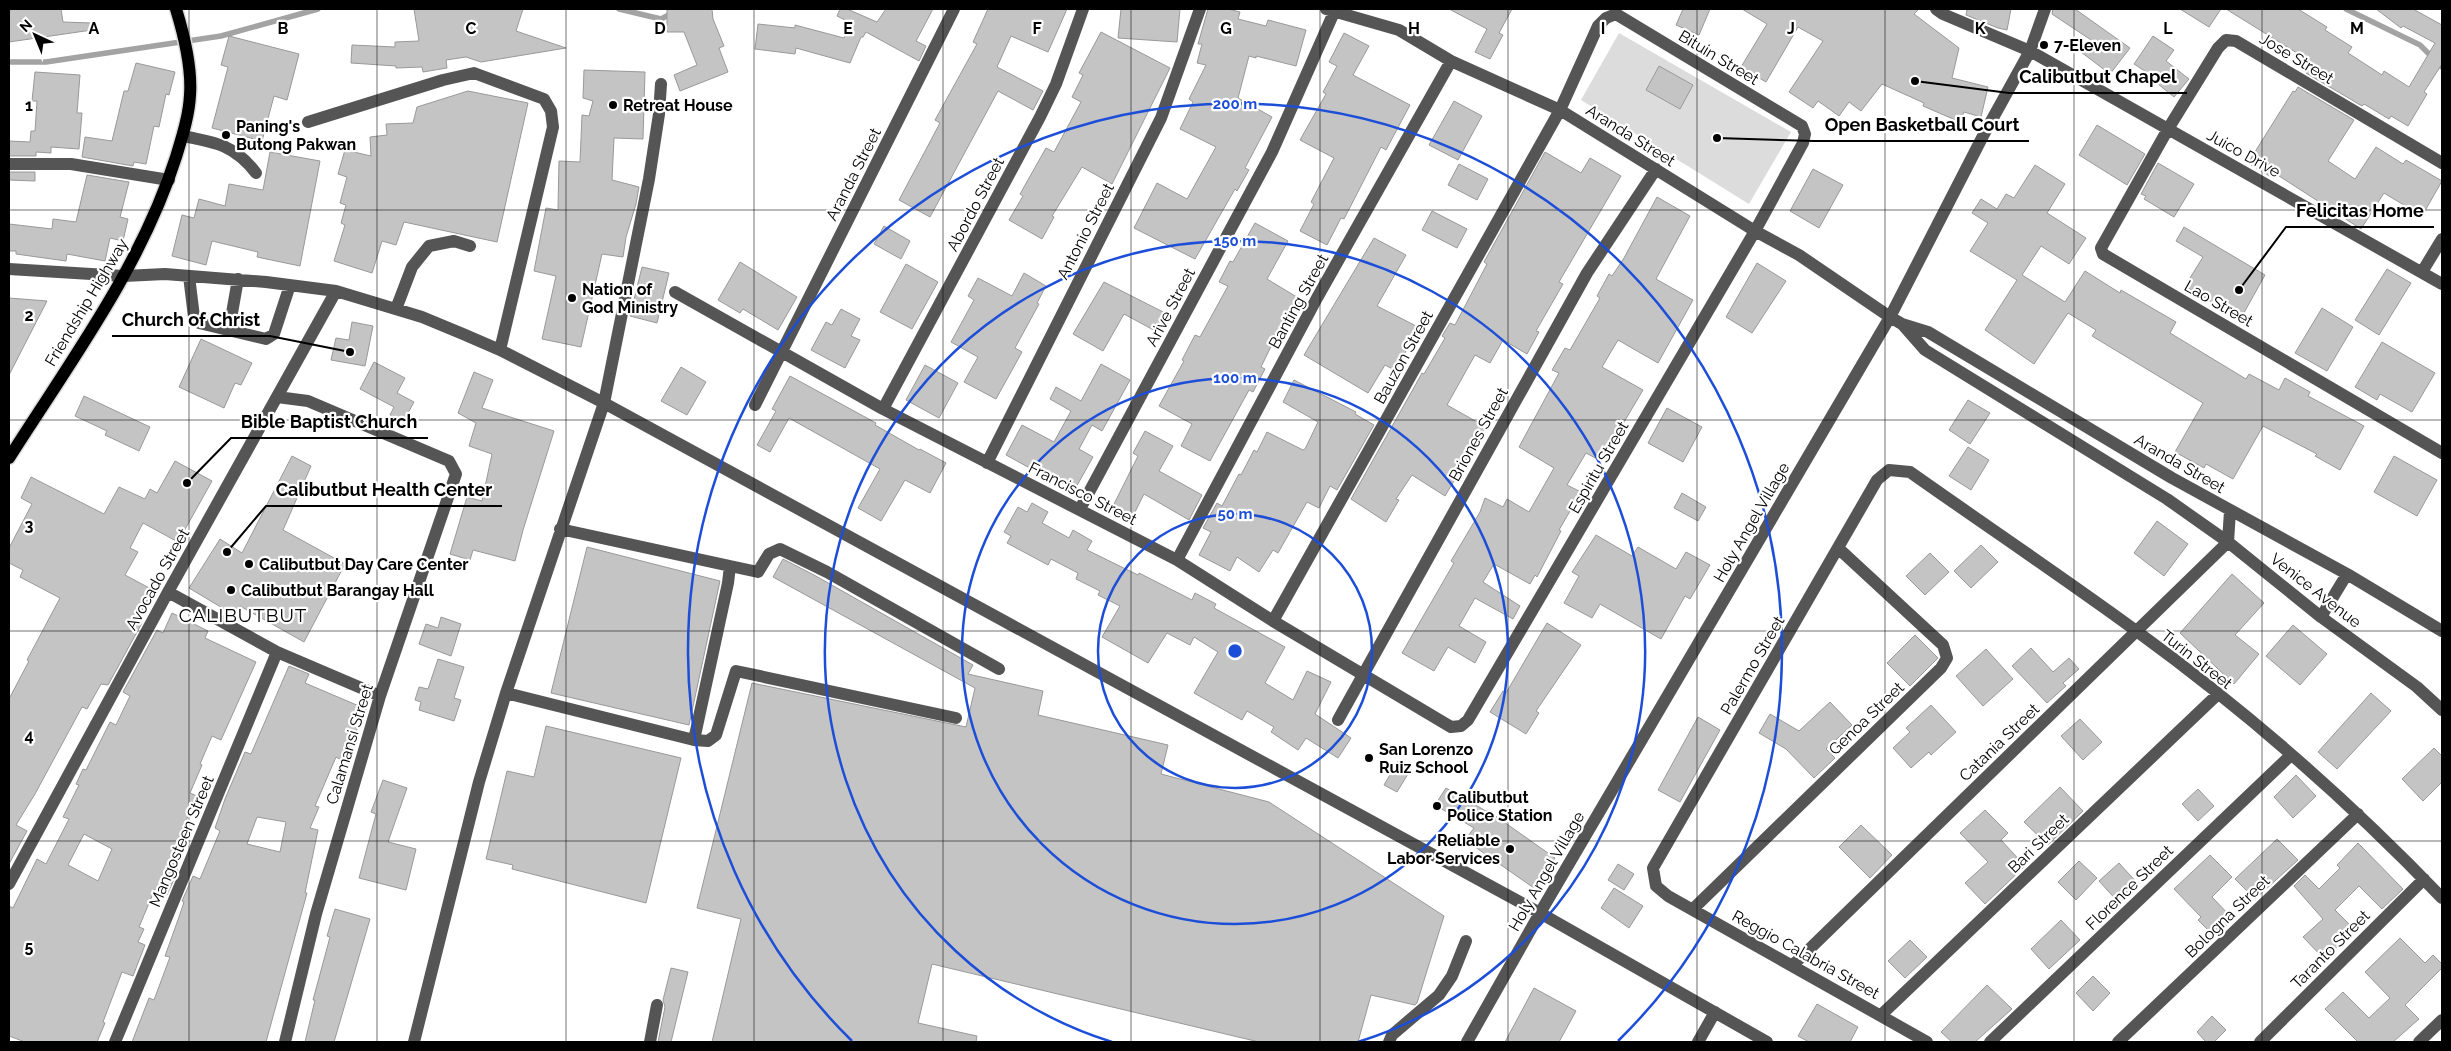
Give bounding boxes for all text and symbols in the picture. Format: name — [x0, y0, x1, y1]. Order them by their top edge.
north arrow — [10, 10, 60, 60]
text: N — [17, 16, 35, 35]
text: A — [89, 19, 100, 38]
text: B — [278, 19, 289, 38]
text: C — [466, 19, 477, 38]
text: D — [654, 19, 666, 38]
text: E — [843, 19, 853, 38]
text: F — [1032, 19, 1042, 38]
text: G — [1220, 19, 1232, 38]
text: H — [1408, 19, 1420, 38]
text: I — [1601, 19, 1605, 38]
text: J — [1787, 19, 1795, 38]
text: K — [1975, 19, 1986, 38]
text: L — [2163, 19, 2173, 38]
text: M — [2350, 19, 2364, 38]
street label: Bituin Street — [1675, 26, 1763, 89]
street label: Jose Street — [2256, 29, 2338, 88]
place label: 7-Eleven — [2054, 36, 2121, 55]
marker: 7-Eleven — [2038, 39, 2050, 51]
callout: Calibutbut Chapel — [2009, 60, 2187, 93]
text: Calibutbut Chapel — [2019, 66, 2177, 87]
text: 200 m — [1213, 95, 1257, 113]
text: 1 — [25, 96, 33, 115]
place label: Retreat House — [623, 96, 733, 115]
marker: Retreat House — [607, 99, 619, 111]
street label: Aranda Street — [1583, 100, 1679, 171]
callout: Open Basketball Court — [1814, 108, 2029, 141]
text: Open Basketball Court — [1825, 114, 2019, 135]
place label: Paning's Butong Pakwan — [236, 117, 356, 154]
street label: Aranda Street — [822, 124, 885, 224]
street label: Juico Drive — [2204, 125, 2284, 181]
marker: Paning's Butong Pakwan — [220, 129, 232, 141]
street label: Abordo Street — [943, 154, 1008, 254]
street label: Antonio Street — [1053, 179, 1118, 283]
callout: Felicitas Home — [2286, 194, 2434, 227]
text: Felicitas Home — [2296, 200, 2424, 221]
text: 150 m — [1214, 232, 1256, 250]
street label: Friendship Highway — [41, 235, 132, 369]
street label: Banting Street — [1265, 250, 1333, 352]
street label: Arive Street — [1142, 264, 1199, 350]
street label: Lao Street — [2181, 276, 2257, 331]
place label: Nation of God Ministry — [582, 280, 678, 317]
marker: Nation of God Ministry — [566, 292, 578, 304]
callout: Church of Christ — [112, 303, 270, 336]
text: 2 — [24, 306, 34, 325]
street label: Bauzon Street — [1370, 307, 1437, 407]
text: Church of Christ — [122, 309, 260, 330]
text: 100 m — [1213, 369, 1257, 387]
street label: Briones Street — [1445, 384, 1512, 484]
callout: Bible Baptist Church — [231, 405, 428, 438]
text: Bible Baptist Church — [241, 411, 417, 432]
street label: Espiritu Street — [1564, 417, 1633, 517]
street label: Aranda Street — [2131, 430, 2229, 497]
street label: Francisco Street — [1025, 458, 1141, 529]
street label: Holy Angel Village — [1709, 459, 1793, 585]
callout: Calibutbut Health Center — [266, 473, 502, 506]
text: Calibutbut Health Center — [276, 479, 492, 500]
text: 50 m — [1217, 505, 1253, 523]
text: 3 — [25, 516, 34, 535]
street label: Avocado Street — [122, 524, 194, 633]
street label: Venice Avenue — [2267, 549, 2365, 632]
place label: Calibutbut Day Care Center — [259, 555, 469, 574]
marker: Calibutbut Day Care Center — [243, 558, 255, 570]
place label: Calibutbut Barangay Hall — [241, 581, 435, 600]
marker: Calibutbut Barangay Hall — [225, 584, 237, 596]
district label: CALIBUTBUT — [179, 604, 307, 626]
street label: Palermo Street — [1717, 612, 1789, 718]
street label: Turin Street — [2157, 626, 2236, 693]
centre of rings — [1226, 642, 1244, 660]
street label: Genoa Street — [1825, 677, 1908, 759]
street label: Calamansi Street — [322, 681, 377, 807]
street label: Catania Street — [1955, 699, 2044, 785]
text: 4 — [24, 726, 34, 745]
place label: San Lorenzo Ruiz School — [1379, 740, 1474, 777]
marker: San Lorenzo Ruiz School — [1363, 752, 1375, 764]
street label: Mangosteen Street — [145, 772, 218, 910]
place label: Calibutbut Police Station — [1447, 788, 1552, 825]
marker: Calibutbut Police Station — [1431, 800, 1443, 812]
street label: Holy Angel Village — [1504, 808, 1588, 934]
street label: Bari Street — [2004, 809, 2073, 877]
place label: Reliable Labor Services — [1387, 831, 1500, 868]
street label: Florence Street — [2082, 841, 2177, 934]
marker: Reliable Labor Services — [1504, 843, 1516, 855]
street label: Bologna Street — [2181, 871, 2274, 962]
street label: Reggio Calabria Street — [1729, 906, 1883, 1003]
street label: Taranto Street — [2287, 906, 2374, 993]
text: 5 — [25, 937, 34, 956]

